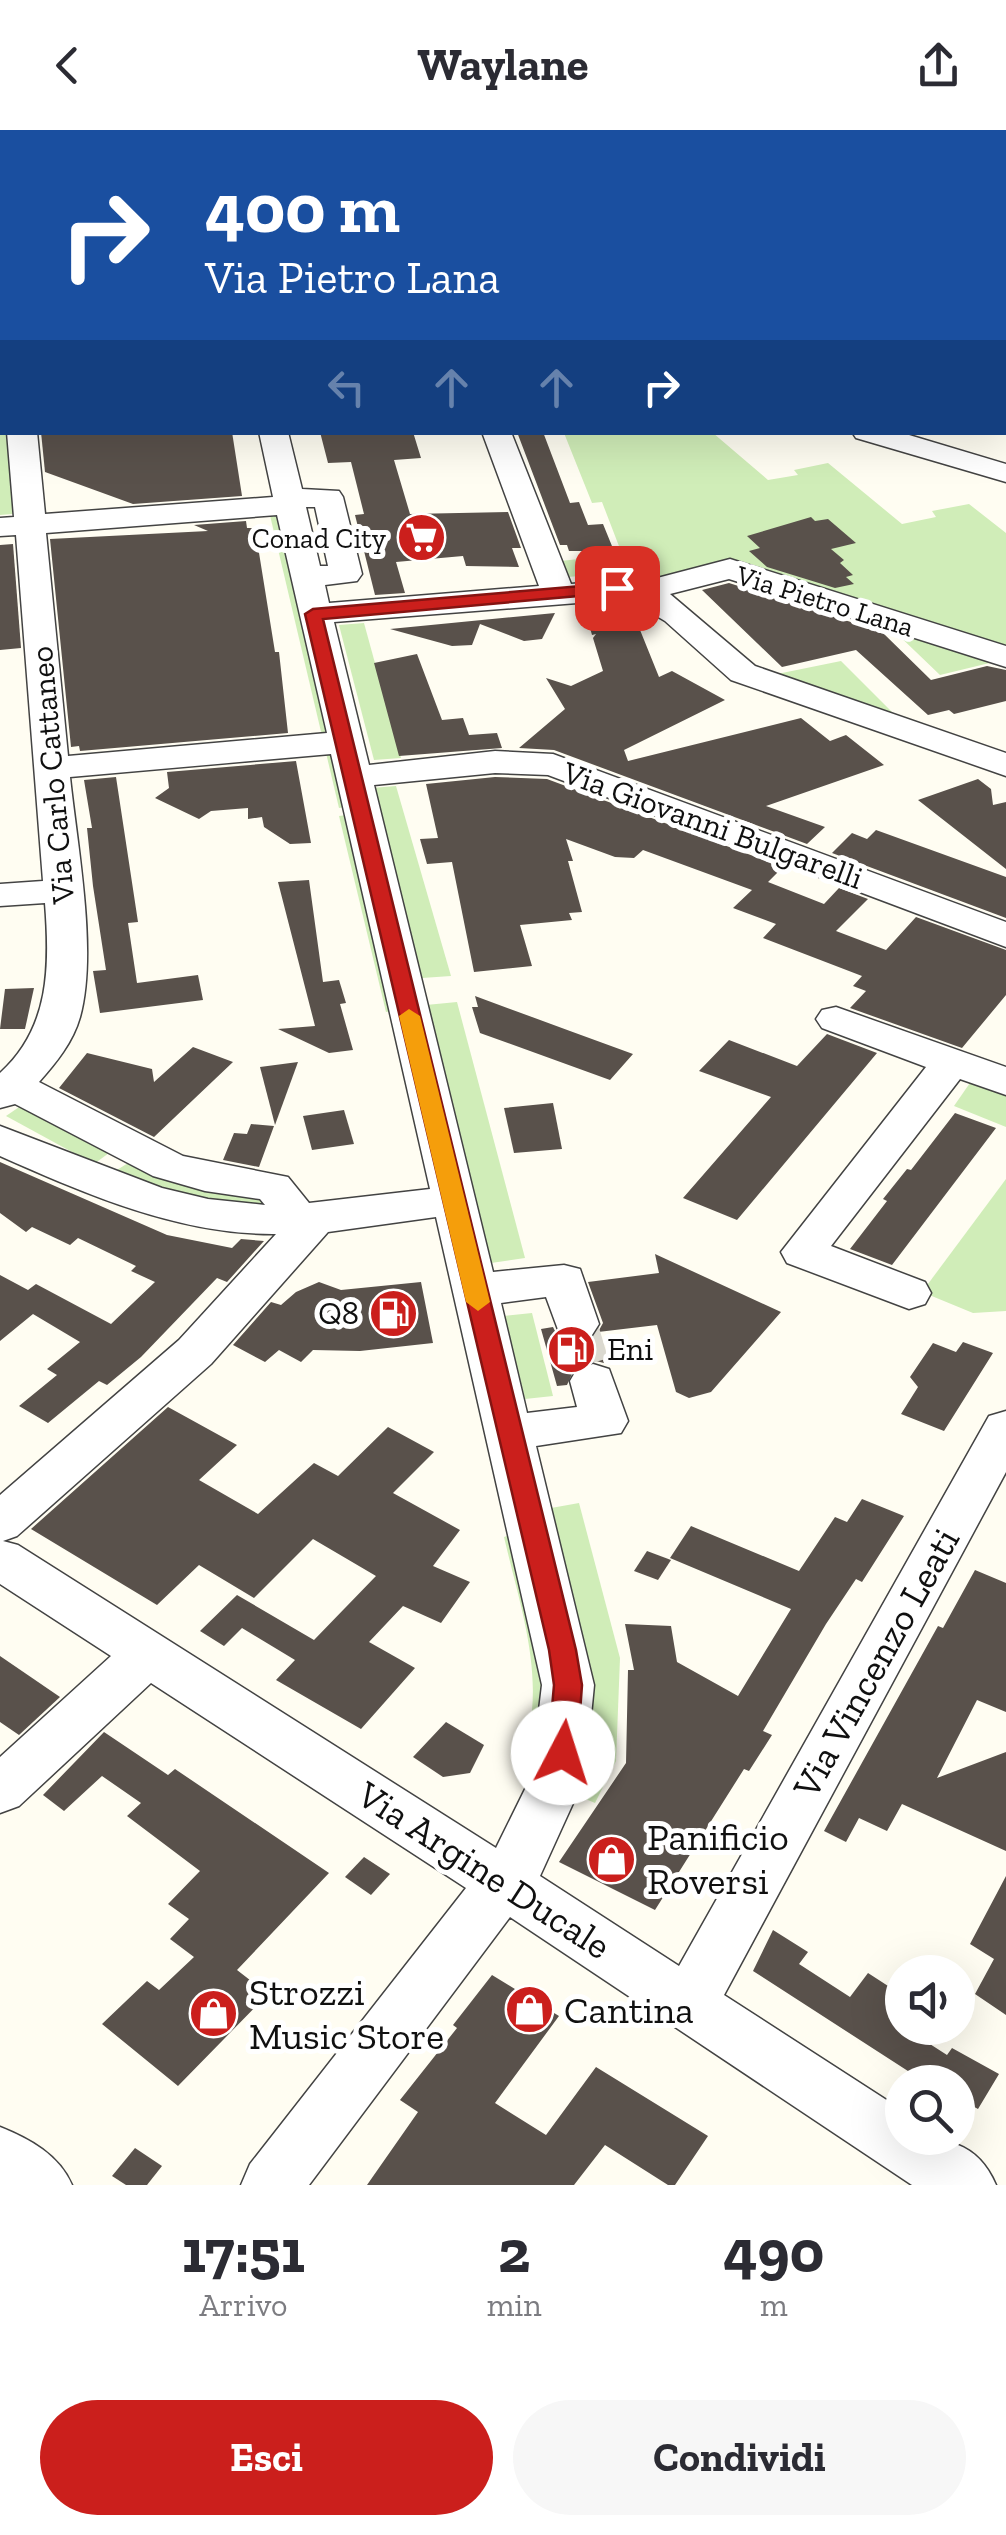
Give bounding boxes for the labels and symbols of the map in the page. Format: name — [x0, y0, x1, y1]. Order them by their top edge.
supermarket icon: Conad City — [395, 512, 447, 564]
place label: Conad City — [252, 522, 387, 555]
pin — [575, 546, 660, 631]
street label: Via Pietro Lana — [731, 558, 918, 644]
street label: Via Carlo Cattaneo — [22, 645, 82, 906]
street label: Via Giovanni Bulgarelli — [557, 753, 868, 897]
fuel station icon: Q8 — [368, 1287, 420, 1339]
place label: Q8 — [318, 1294, 359, 1332]
fuel station icon: Eni — [546, 1323, 598, 1375]
place label: Eni — [607, 1330, 653, 1368]
street label: Via Vincenzo Leati — [782, 1520, 969, 1807]
position arrow — [511, 1701, 615, 1805]
street label: Via Argine Ducale — [348, 1770, 619, 1969]
place label: Panificio Roversi — [647, 1814, 789, 1904]
shop icon: Panificio Roversi — [586, 1833, 638, 1885]
place label: Strozzi Music Store — [249, 1969, 444, 2059]
shop icon: Cantina — [503, 1984, 555, 2036]
place label: Cantina — [564, 1987, 694, 2033]
shop icon: Strozzi Music Store — [188, 1988, 240, 2040]

